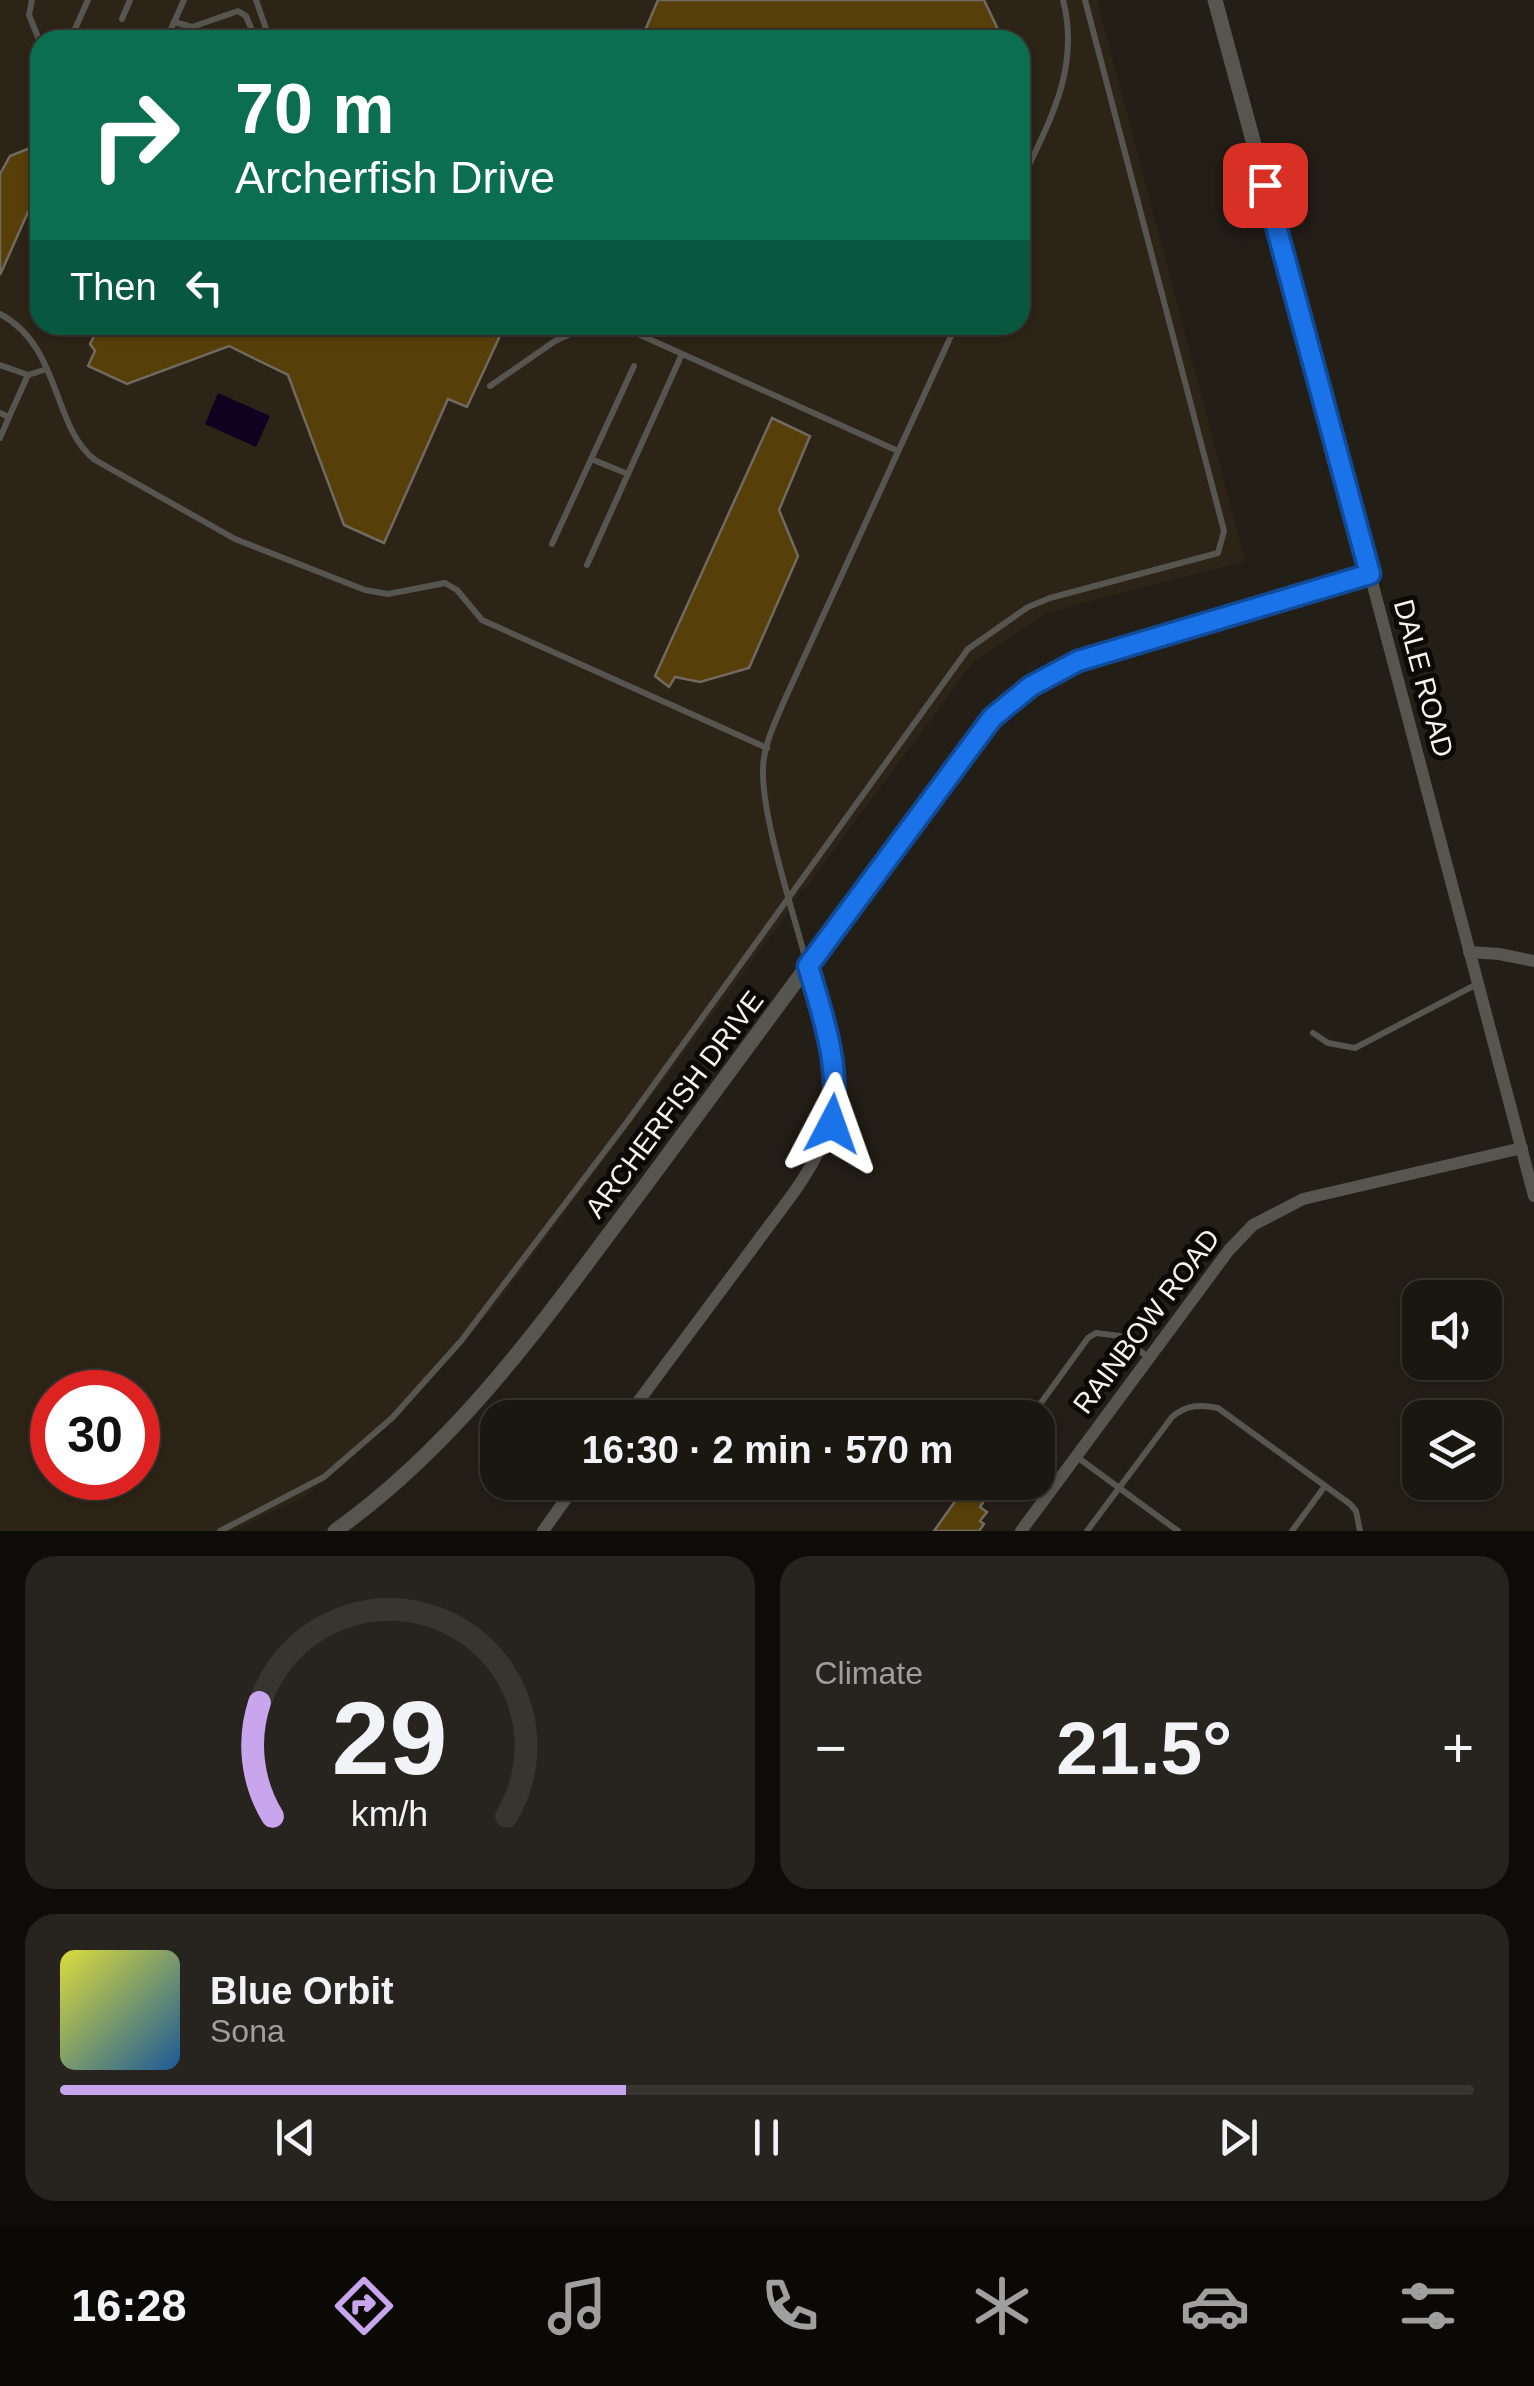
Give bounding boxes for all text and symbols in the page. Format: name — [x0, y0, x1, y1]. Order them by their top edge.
icon: right — [70, 70, 200, 200]
text: 70 m — [235, 70, 395, 148]
pin — [1223, 143, 1308, 228]
text: Archerfish Drive — [235, 152, 555, 203]
icon: arrive — [1238, 158, 1293, 213]
icon: left — [177, 260, 232, 315]
text: Then — [70, 266, 157, 308]
street label: DALE ROAD — [1388, 596, 1459, 760]
street label: ARCHERFISH DRIVE — [579, 985, 770, 1224]
position arrow — [780, 1072, 884, 1176]
street label: RAINBOW ROAD — [1067, 1223, 1226, 1419]
map controls — [1402, 1280, 1502, 1500]
button: sound — [1402, 1280, 1502, 1380]
speed limit sign: 30 — [30, 1370, 160, 1500]
button: layers — [1402, 1400, 1502, 1500]
text: 16:30 · 2 min · 570 m — [582, 1429, 953, 1471]
text: Climate — [815, 1655, 923, 1691]
text: 29 — [332, 1680, 448, 1796]
text: 21.5° — [1056, 1706, 1232, 1790]
text: − — [815, 1717, 847, 1779]
text: + — [1442, 1717, 1474, 1779]
text: km/h — [351, 1794, 428, 1834]
text: Blue Orbit — [210, 1970, 394, 2012]
text: Sona — [210, 2013, 285, 2049]
icon: previous — [268, 2110, 323, 2165]
icon: pause — [739, 2110, 794, 2165]
icon: next — [1211, 2110, 1266, 2165]
icon: directions — [329, 2271, 399, 2341]
icon: music — [542, 2271, 612, 2341]
icon: phone — [755, 2271, 825, 2341]
icon: climate — [967, 2271, 1037, 2341]
icon: car — [1180, 2271, 1250, 2341]
icon: filters — [1393, 2271, 1463, 2341]
text: 16:28 — [71, 2280, 186, 2331]

